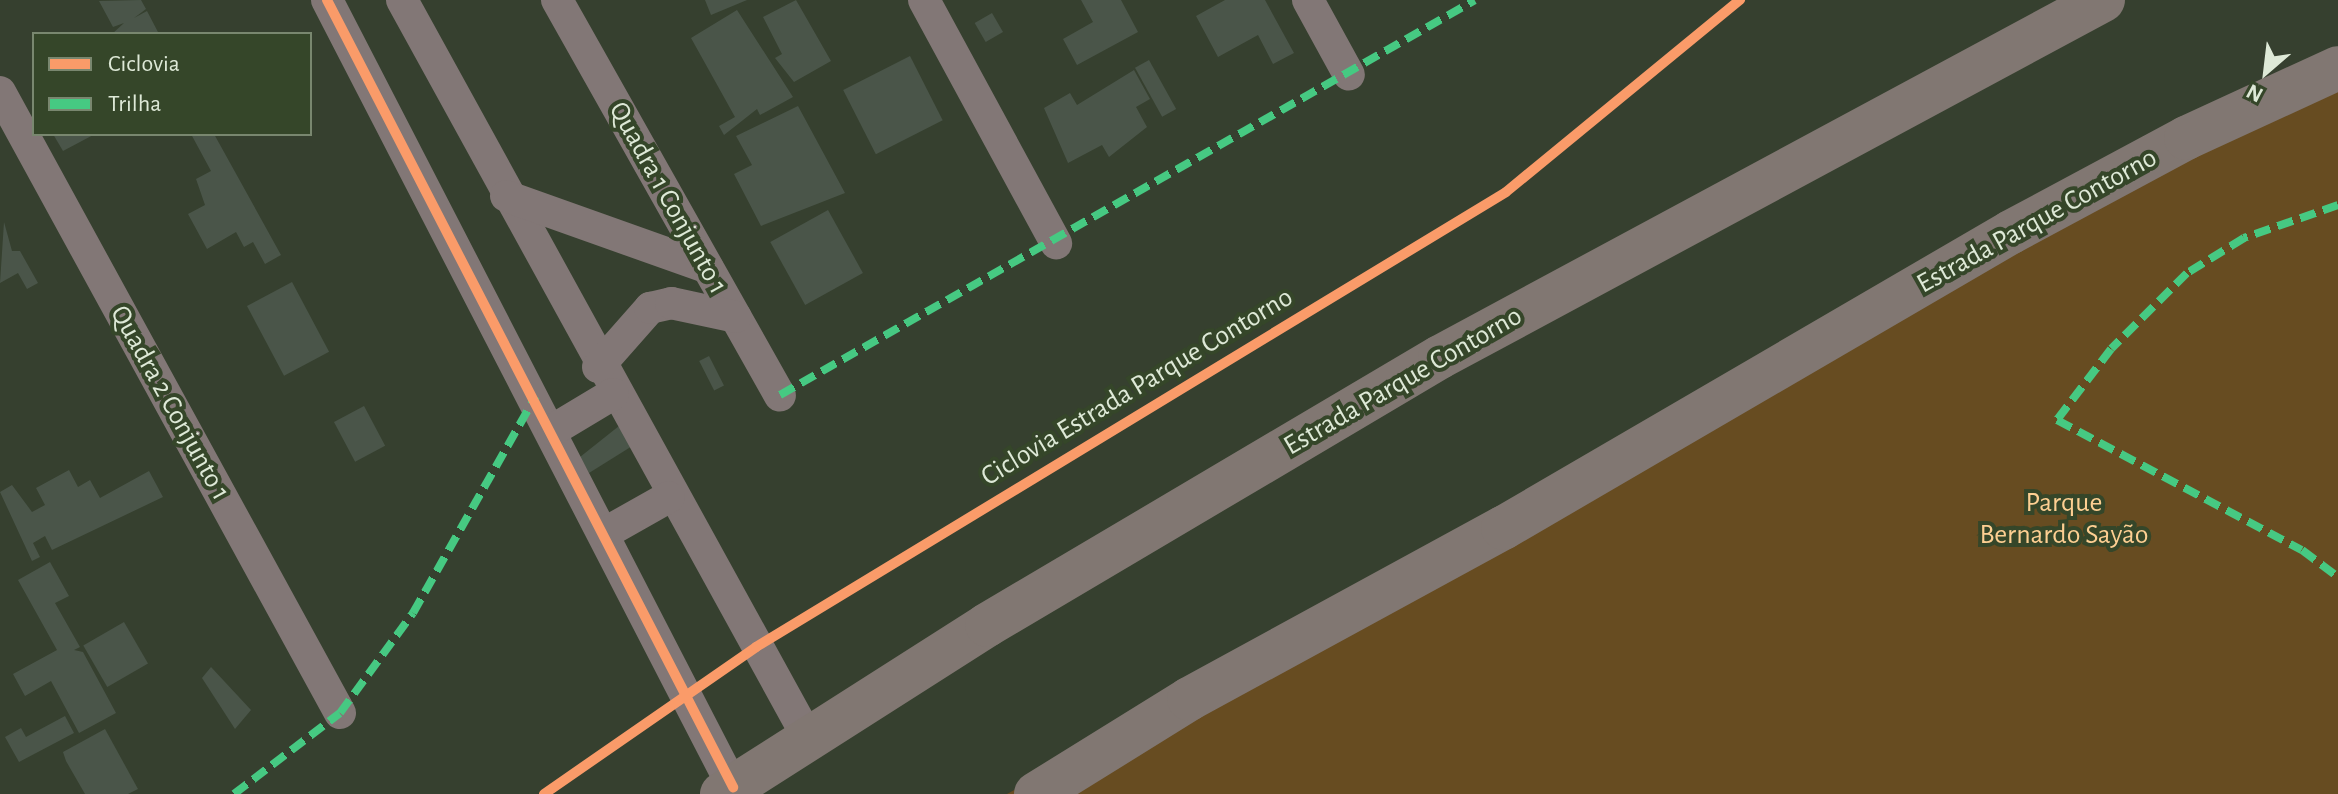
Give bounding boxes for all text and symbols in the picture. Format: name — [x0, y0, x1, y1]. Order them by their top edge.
legend — [32, 32, 312, 136]
north arrow — [2226, 32, 2306, 112]
text: Ciclovia — [108, 52, 180, 76]
text: N — [2243, 80, 2267, 106]
text: Trilha — [108, 92, 161, 116]
street label: Quadra 1 Conjunto 1 — [601, 96, 735, 300]
street label: Estrada Parque Contorno — [1911, 141, 2163, 301]
street label: Ciclovia Estrada Parque Contorno — [975, 280, 1299, 494]
street label: Estrada Parque Contorno — [1278, 299, 1528, 463]
street label: Quadra 2 Conjunto 1 — [103, 300, 237, 506]
park label: Parque Bernardo Sayão — [1979, 486, 2149, 552]

